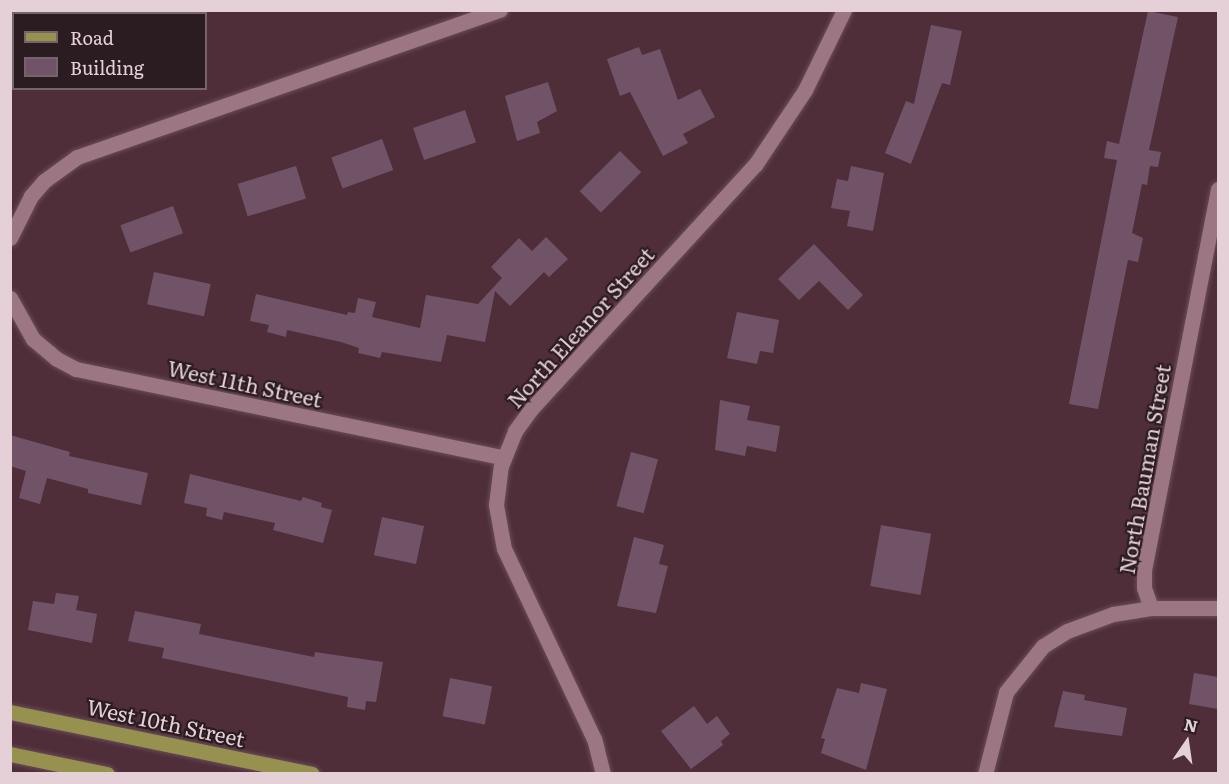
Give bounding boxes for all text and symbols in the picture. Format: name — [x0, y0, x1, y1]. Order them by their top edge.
legend — [12, 12, 207, 90]
text: Road — [70, 24, 114, 51]
text: Building — [70, 54, 144, 81]
street label: North Eleanor Street — [501, 242, 659, 412]
street label: West 11th Street — [165, 354, 325, 412]
street label: North Bauman Street — [1113, 362, 1175, 576]
street label: West 10th Street — [85, 693, 247, 751]
text: N — [1182, 711, 1200, 738]
north arrow — [1157, 712, 1217, 772]

